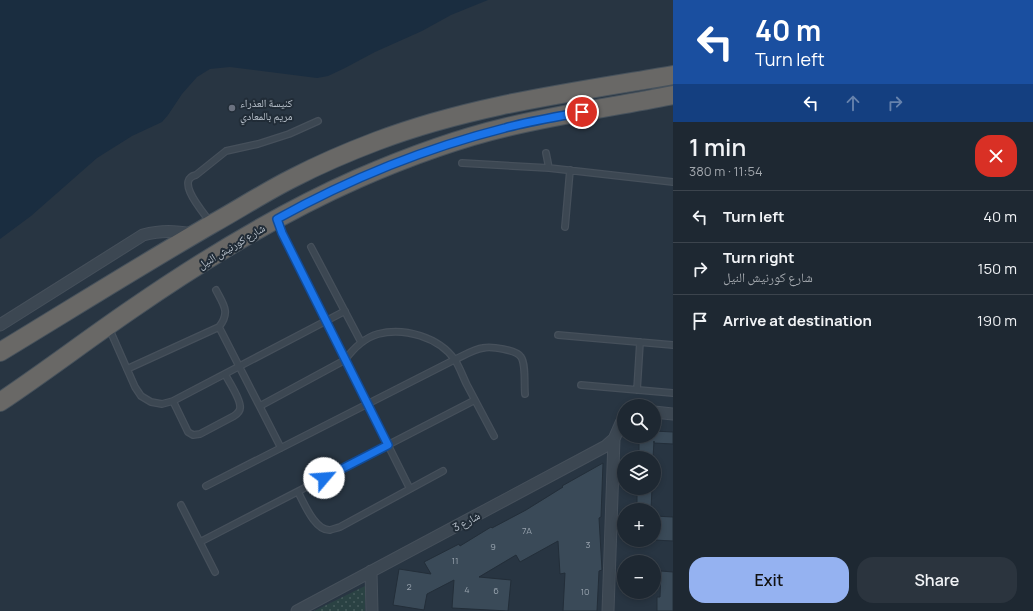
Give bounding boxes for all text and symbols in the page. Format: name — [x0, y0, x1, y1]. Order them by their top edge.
text: 40 m — [755, 11, 821, 49]
icon: left — [689, 16, 741, 68]
text: Turn left — [755, 47, 825, 71]
icon: left — [800, 92, 822, 114]
icon: ahead — [842, 92, 864, 114]
icon: right — [884, 92, 906, 114]
place label: كنيسة العذراء مريم بالمعادي — [240, 95, 293, 124]
pin — [565, 95, 599, 129]
icon: arrive — [571, 101, 593, 123]
marker: كنيسة العذراء مريم بالمعادي — [227, 103, 237, 113]
text: 1 min — [689, 130, 746, 163]
button: close — [975, 135, 1017, 177]
text: 380 m · 11:54 — [689, 162, 763, 180]
icon: left — [689, 206, 711, 228]
text: Turn left — [723, 206, 785, 227]
text: 40 m — [983, 206, 1017, 227]
street label: شارع كورنيش النيل — [195, 220, 267, 272]
text: Turn right — [723, 247, 794, 268]
icon: right — [689, 258, 711, 280]
text: 150 m — [978, 258, 1017, 279]
text: شارع كورنيش النيل — [723, 268, 813, 286]
icon: arrive — [689, 310, 711, 332]
text: Arrive at destination — [723, 310, 872, 331]
text: 190 m — [977, 310, 1017, 331]
map controls — [617, 399, 661, 599]
button: search — [617, 399, 661, 443]
button: layers — [617, 451, 661, 495]
position arrow — [303, 457, 345, 499]
button: + — [617, 503, 661, 547]
street label: شارع 3 — [450, 508, 482, 534]
house number: 7A — [522, 524, 532, 537]
house number: 3 — [586, 538, 591, 551]
house number: 9 — [490, 540, 496, 553]
house number: 11 — [451, 554, 459, 567]
button: − — [617, 555, 661, 599]
button: Exit — [689, 557, 849, 603]
button: Share — [857, 557, 1017, 603]
house number: 2 — [406, 580, 412, 593]
house number: 4 — [464, 583, 470, 596]
house number: 6 — [493, 584, 499, 597]
house number: 10 — [581, 585, 590, 598]

